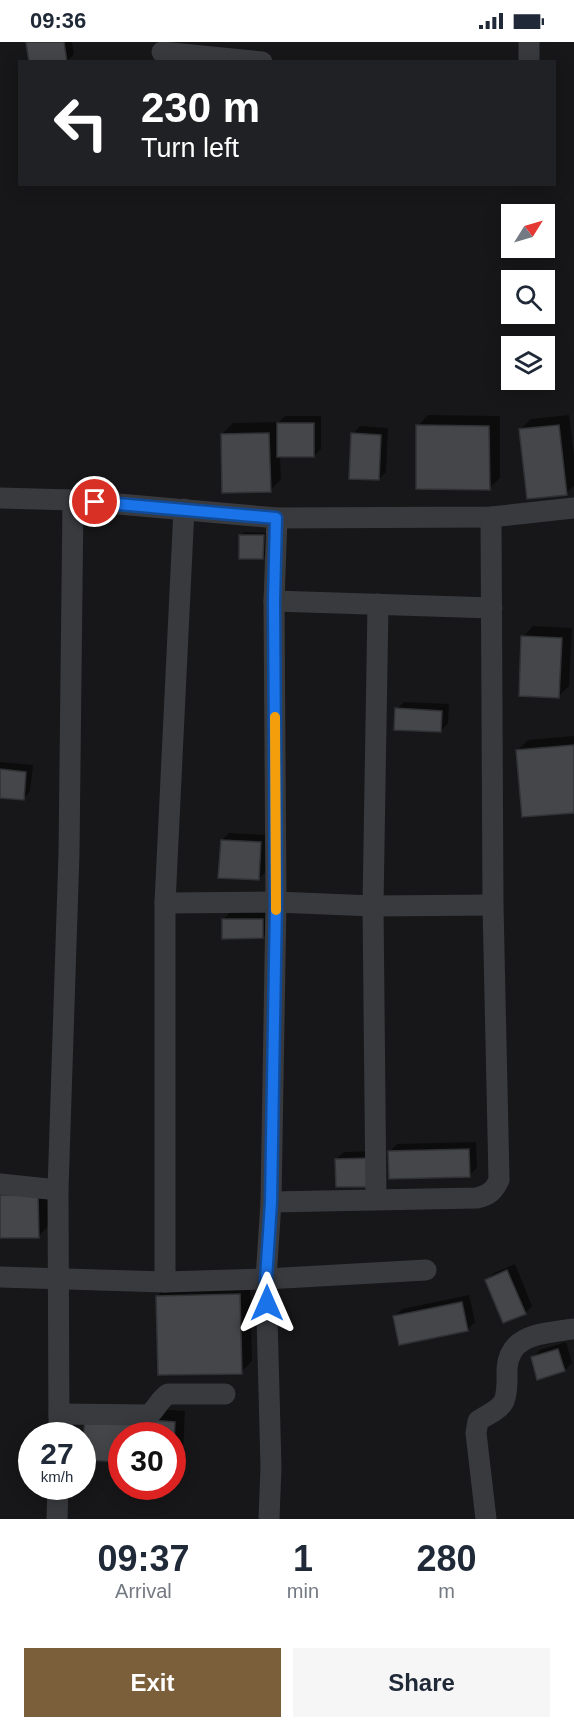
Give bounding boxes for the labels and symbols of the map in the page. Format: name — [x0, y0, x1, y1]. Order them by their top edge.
north arrow — [501, 204, 555, 258]
pin — [69, 476, 120, 527]
position arrow — [235, 1271, 299, 1335]
speed limit sign: 30 — [108, 1422, 186, 1500]

